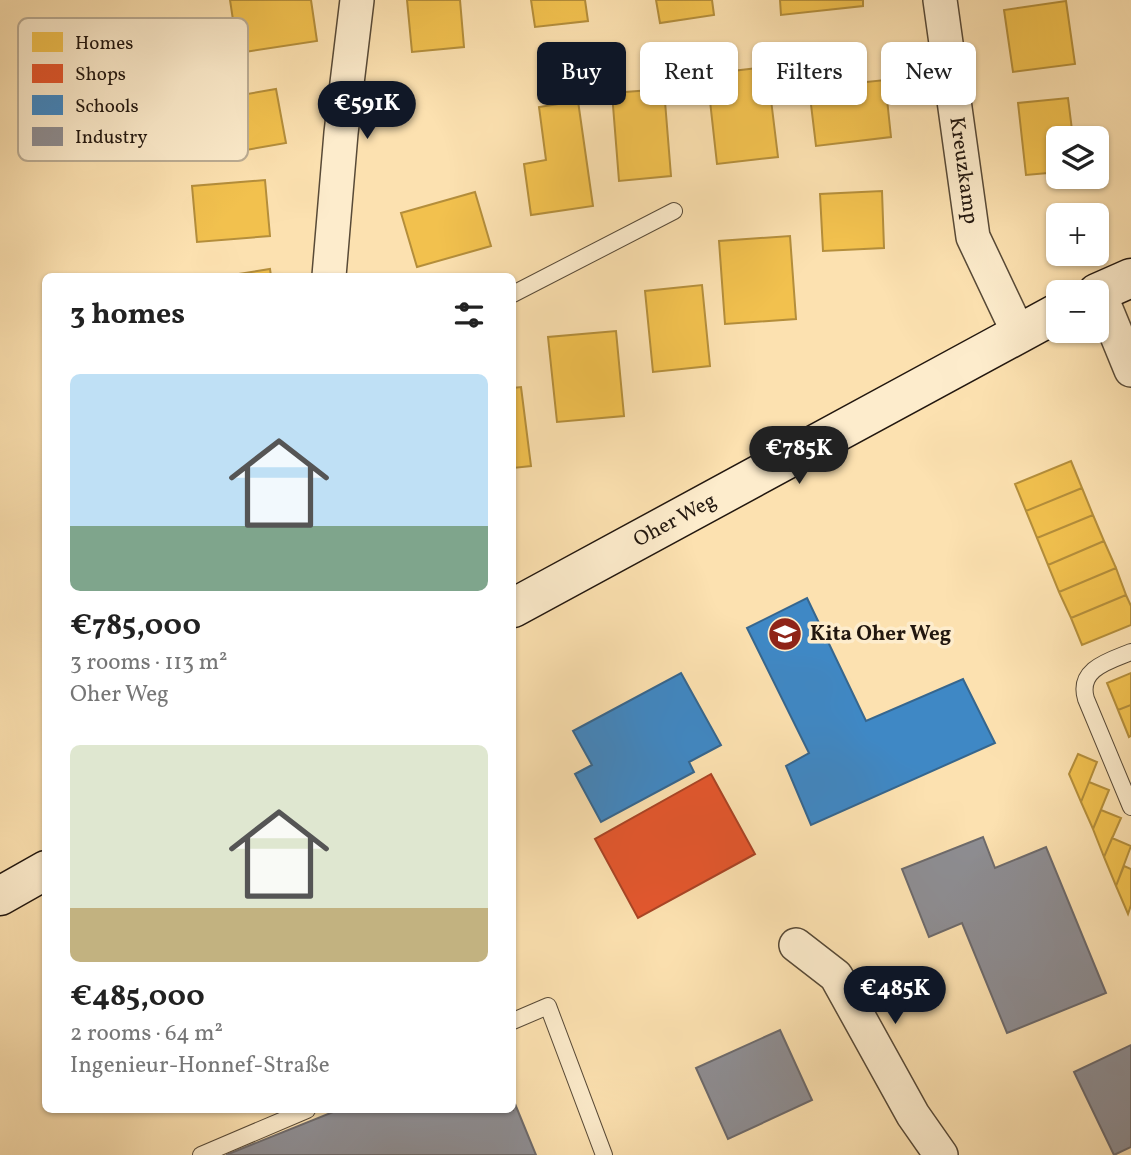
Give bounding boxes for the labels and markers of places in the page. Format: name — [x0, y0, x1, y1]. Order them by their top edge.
pin: €591K — [318, 82, 416, 141]
pin: €785K — [750, 426, 848, 486]
school or university icon: Kita Oher Weg — [766, 615, 804, 653]
place label: Kita Oher Weg — [810, 620, 951, 649]
pin: €485K — [846, 967, 944, 1026]

